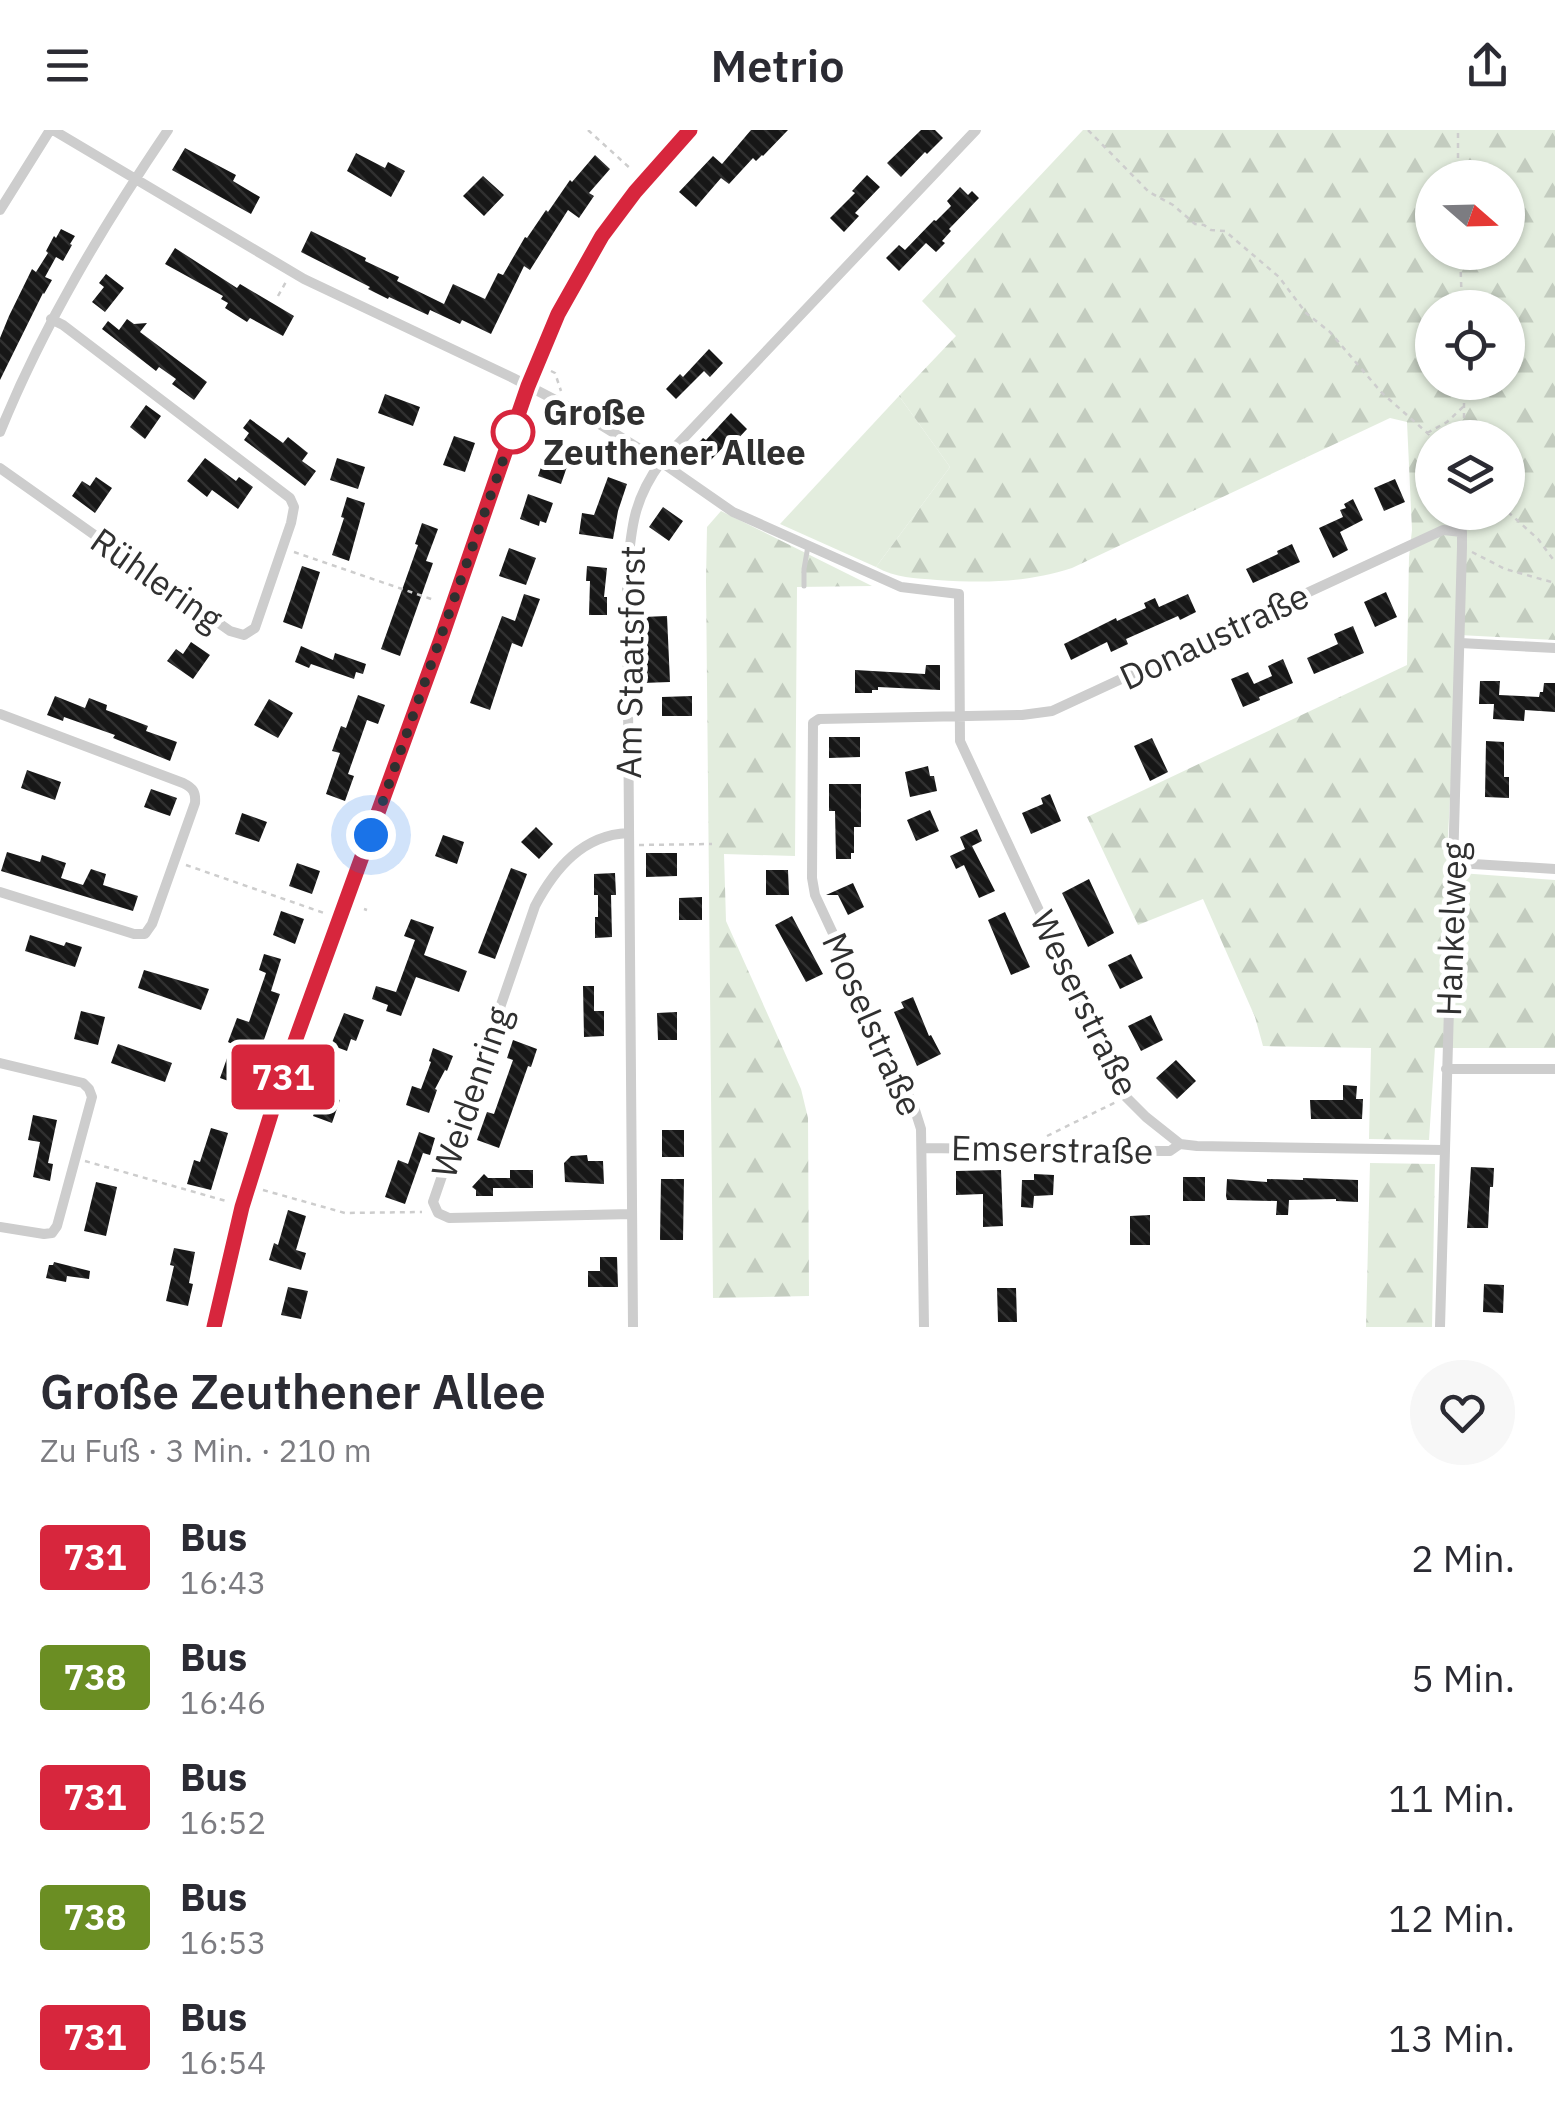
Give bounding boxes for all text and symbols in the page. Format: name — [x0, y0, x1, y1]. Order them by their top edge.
text: Metrio — [710, 36, 845, 94]
icon: menu — [40, 38, 95, 93]
icon: share — [1460, 38, 1515, 93]
north arrow — [1415, 160, 1525, 270]
map controls — [1415, 160, 1525, 530]
button: locate — [1415, 290, 1525, 400]
place label: Große Zeuthener Allee — [543, 389, 806, 475]
marker: Große Zeuthener Allee — [492, 411, 534, 453]
button: layers — [1415, 420, 1525, 530]
street label: Rühlering — [82, 517, 232, 641]
street label: Am Staatsforst — [605, 545, 655, 779]
street label: Donaustraße — [1112, 572, 1316, 700]
your location — [346, 810, 396, 860]
street label: Hankelweg — [1425, 841, 1477, 1017]
street label: Weserstraße — [1020, 903, 1150, 1103]
street label: Moselstraße — [812, 925, 934, 1123]
street label: Weidenring — [420, 1000, 522, 1184]
line badge: 731 — [226, 1044, 340, 1110]
text: 731 — [251, 1054, 315, 1100]
street label: Emserstraße — [951, 1124, 1153, 1174]
text: Große Zeuthener Allee — [40, 1360, 546, 1422]
button: heart — [1410, 1360, 1515, 1465]
text: Zu Fuß · 3 Min. · 210 m — [40, 1429, 372, 1471]
text: Bus — [180, 1512, 247, 1561]
text: 2 Min. — [1411, 1533, 1515, 1582]
text: 731 — [63, 1534, 127, 1580]
text: 16:43 — [180, 1561, 266, 1603]
text: Bus — [180, 1632, 247, 1681]
text: 5 Min. — [1411, 1653, 1515, 1702]
text: 738 — [63, 1654, 127, 1700]
text: 16:46 — [180, 1681, 266, 1723]
text: Bus — [180, 1752, 247, 1801]
text: 11 Min. — [1388, 1773, 1515, 1822]
text: 731 — [63, 1774, 127, 1820]
text: 16:52 — [180, 1801, 266, 1843]
text: Bus — [180, 1872, 247, 1921]
text: 12 Min. — [1388, 1893, 1515, 1942]
text: 738 — [63, 1894, 127, 1940]
text: 16:53 — [180, 1921, 266, 1963]
text: Bus — [180, 1992, 247, 2041]
text: 13 Min. — [1388, 2013, 1515, 2062]
text: 731 — [63, 2014, 127, 2060]
text: 16:54 — [180, 2041, 266, 2083]

